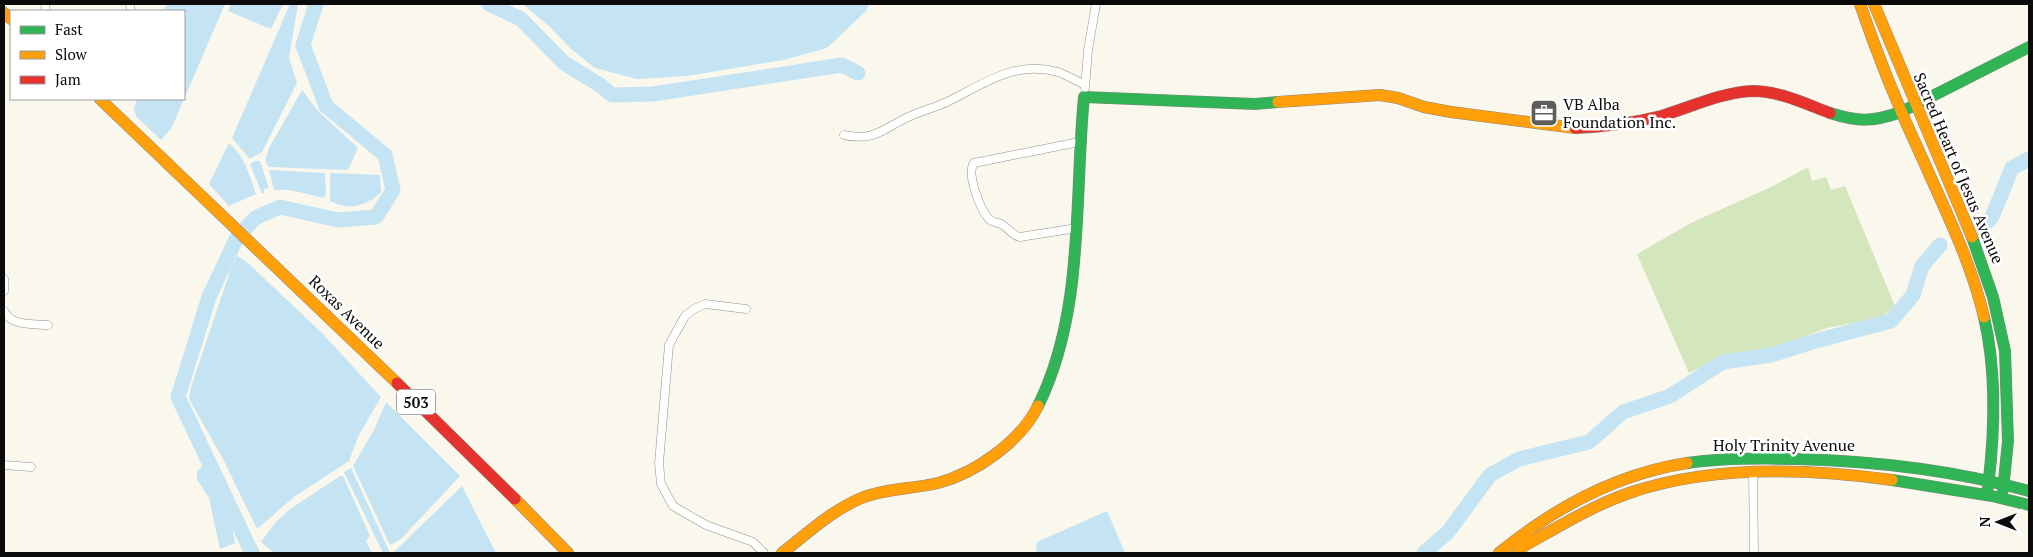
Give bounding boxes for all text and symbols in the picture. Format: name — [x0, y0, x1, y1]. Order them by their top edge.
legend — [10, 10, 185, 100]
text: Fast — [55, 19, 83, 39]
text: Slow — [55, 44, 88, 64]
text: Jam — [55, 69, 81, 89]
street label: Sacred Heart of Jesus Avenue — [1909, 69, 2009, 267]
place label: VB Alba Foundation Inc. — [1563, 93, 1676, 133]
office icon: VB Alba Foundation Inc. — [1529, 98, 1559, 128]
street label: Roxas Avenue — [304, 270, 390, 354]
road number: 503 — [397, 390, 435, 414]
street label: Holy Trinity Avenue — [1713, 434, 1855, 456]
north arrow — [1973, 497, 2023, 547]
text: N — [1975, 516, 1994, 527]

